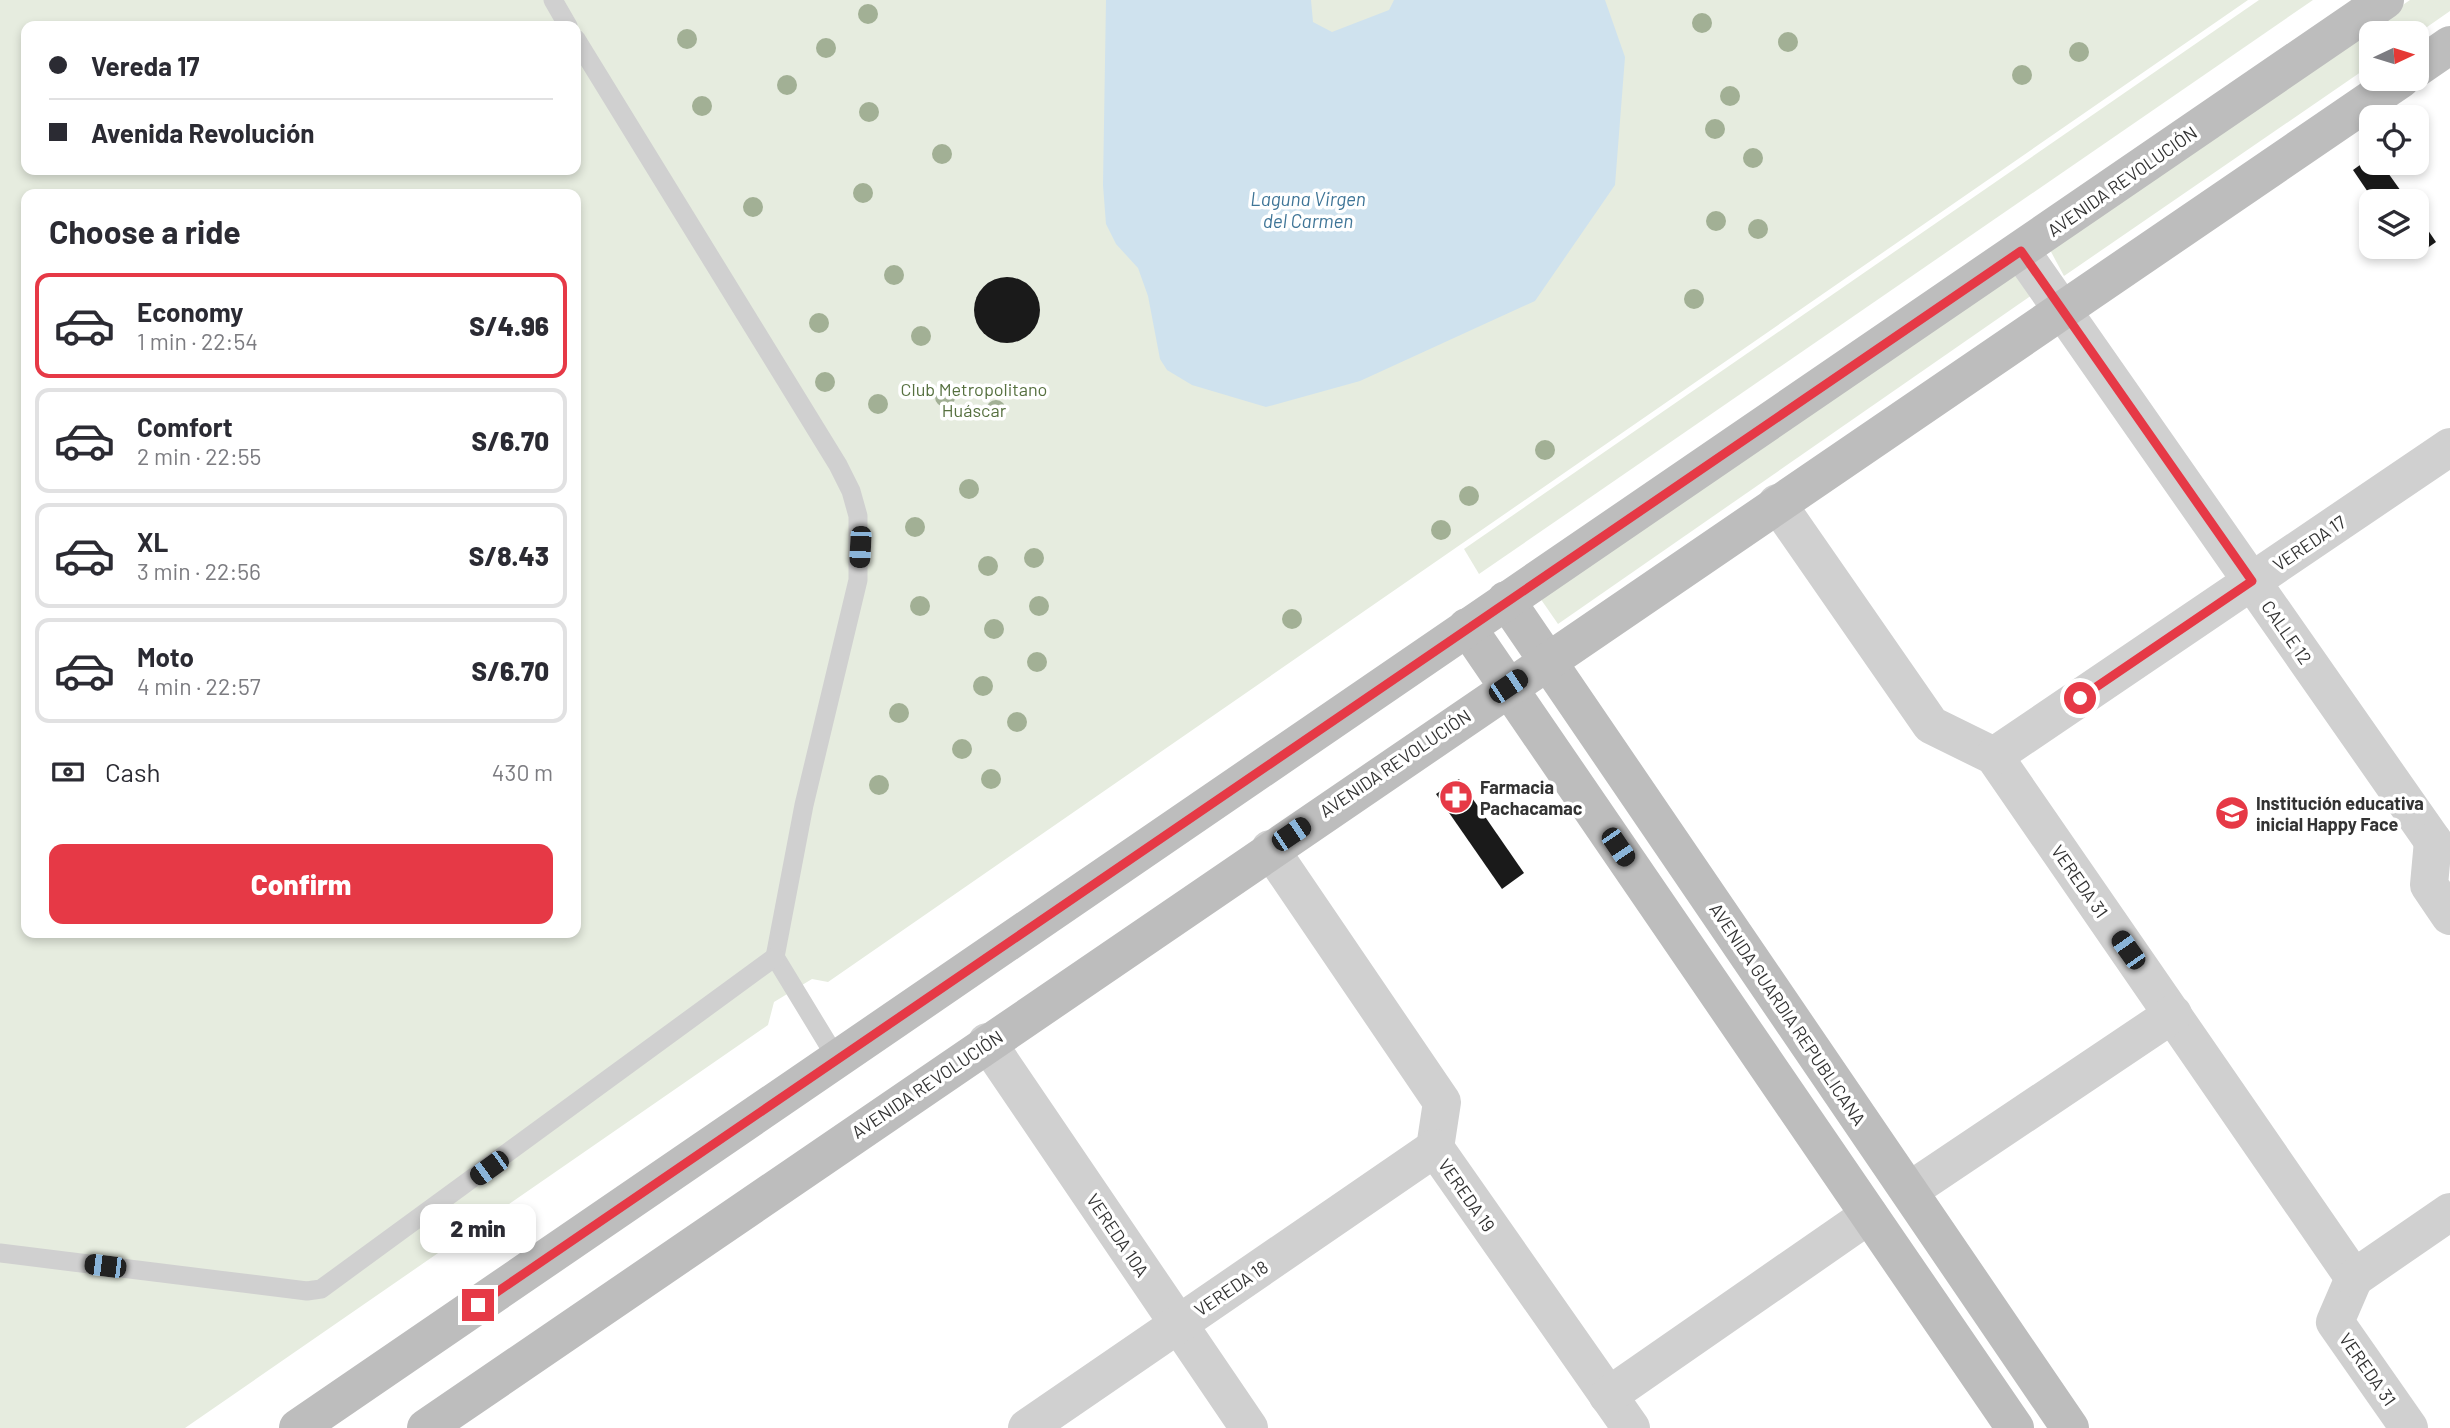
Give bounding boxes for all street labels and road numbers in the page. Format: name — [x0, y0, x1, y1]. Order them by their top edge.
street label: AVENIDA REVOLUCIÓN — [2043, 121, 2201, 241]
street label: VEREDA 17 — [2268, 510, 2350, 575]
street label: CALLE 12 — [2257, 596, 2317, 668]
street label: AVENIDA REVOLUCIÓN — [1315, 704, 1475, 822]
street label: VEREDA 31 — [2047, 840, 2113, 922]
street label: AVENIDA GUARDIA REPUBLICANA — [1705, 899, 1871, 1129]
street label: AVENIDA REVOLUCIÓN — [847, 1025, 1007, 1143]
street label: VEREDA 19 — [1434, 1154, 1500, 1236]
street label: VEREDA 10A — [1082, 1189, 1154, 1281]
street label: VEREDA 18 — [1190, 1255, 1272, 1321]
street label: VEREDA 31 — [2335, 1328, 2401, 1410]

